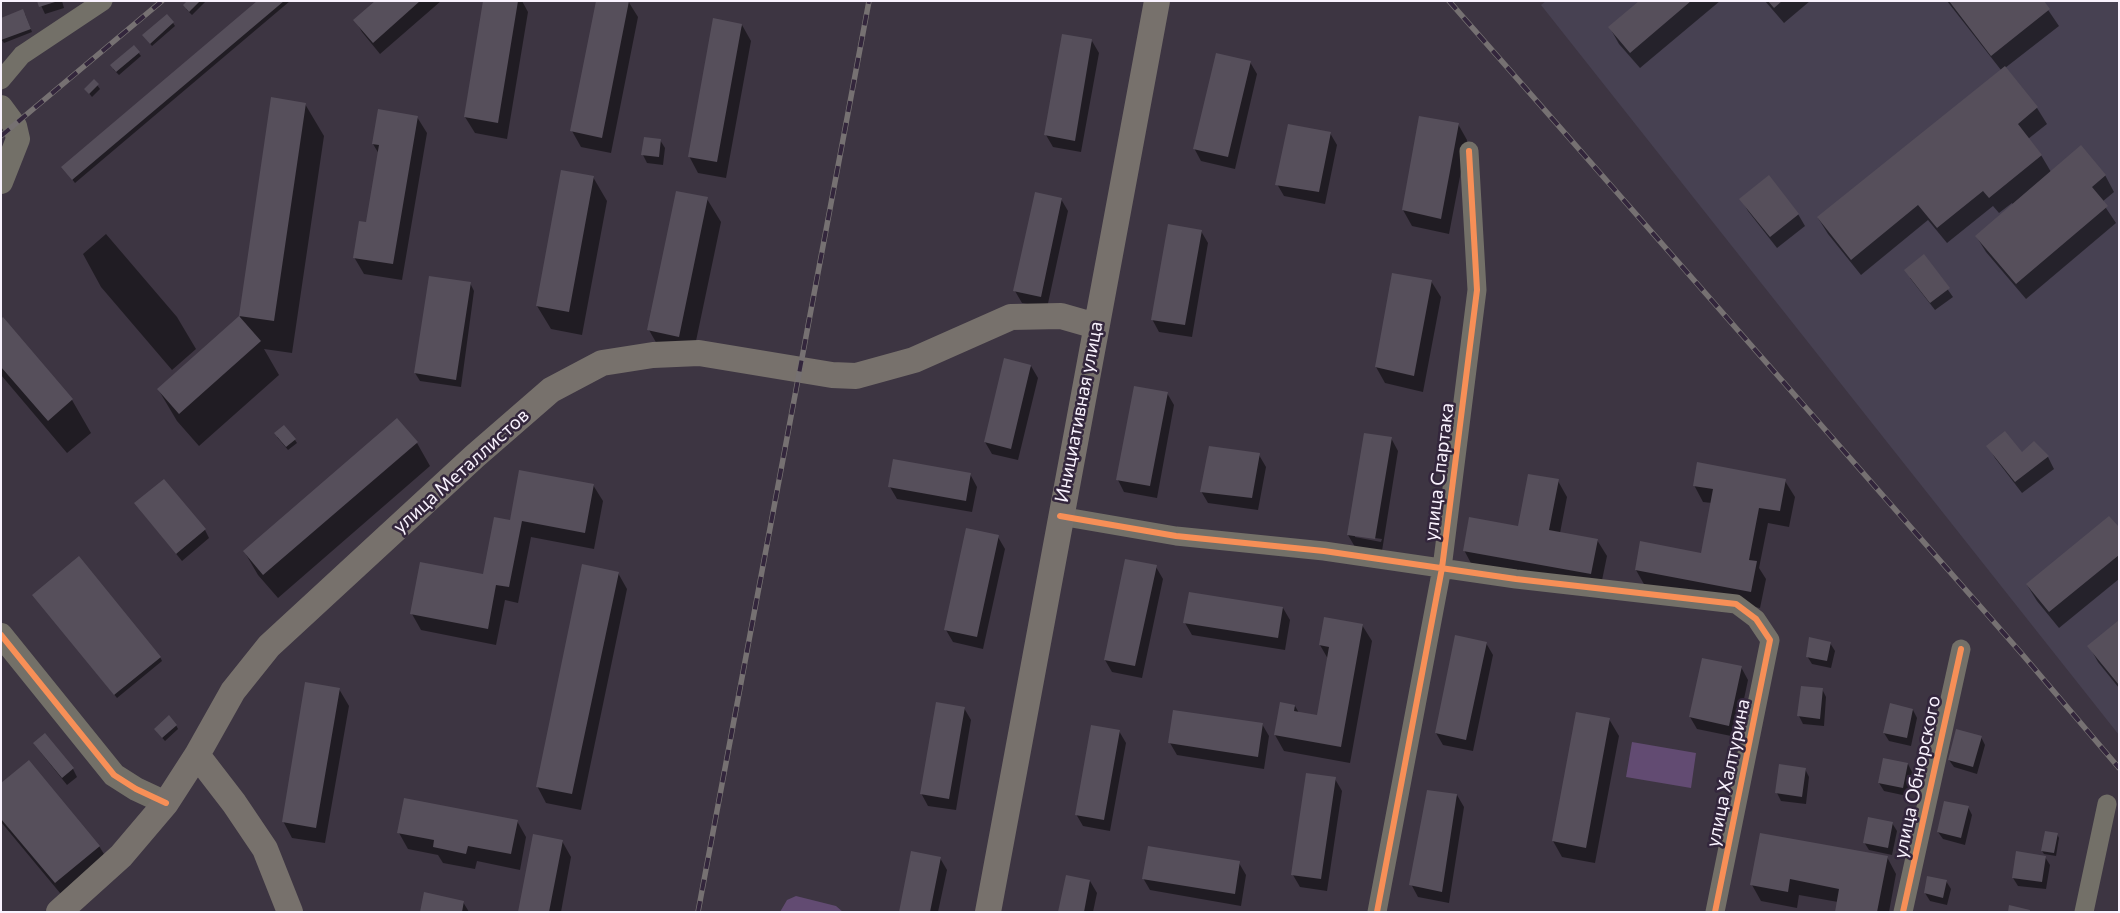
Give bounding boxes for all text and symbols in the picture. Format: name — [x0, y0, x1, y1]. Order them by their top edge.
street label: Инициативная улица — [1050, 320, 1108, 504]
street label: улица Спартака — [1419, 402, 1459, 542]
street label: улица Металлистов — [388, 404, 534, 538]
street label: улица Обнорского — [1889, 693, 1945, 861]
street label: улица Халтурина — [1701, 697, 1755, 849]

